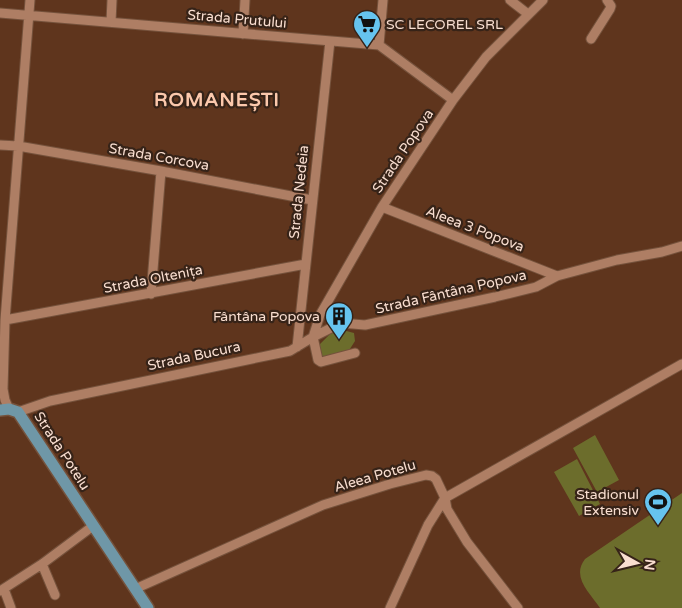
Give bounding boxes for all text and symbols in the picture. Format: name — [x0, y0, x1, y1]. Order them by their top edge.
street label: Strada Prutului — [187, 6, 287, 32]
supermarket icon: SC LECOREL SRL — [352, 9, 382, 48]
place label: SC LECOREL SRL — [386, 16, 503, 33]
district label: ROMANEȘTI — [154, 89, 280, 112]
street label: Strada Popova — [369, 106, 437, 196]
street label: Strada Corcova — [108, 140, 210, 174]
street label: Strada Nedeia — [286, 144, 312, 240]
street label: Aleea 3 Popova — [423, 202, 527, 256]
street label: Strada Oltenița — [102, 261, 204, 297]
street label: Strada Fântâna Popova — [374, 266, 528, 318]
building icon: Fântâna Popova — [324, 301, 354, 340]
place label: Fântâna Popova — [213, 308, 320, 325]
street label: Strada Bucura — [146, 338, 242, 374]
street label: Strada Potelu — [30, 409, 94, 493]
street label: Aleea Potelu — [332, 456, 418, 496]
place label: Stadionul Extensiv — [576, 486, 640, 519]
sports icon: Stadionul Extensiv — [643, 487, 673, 526]
north arrow — [612, 538, 662, 588]
text: N — [640, 558, 659, 571]

